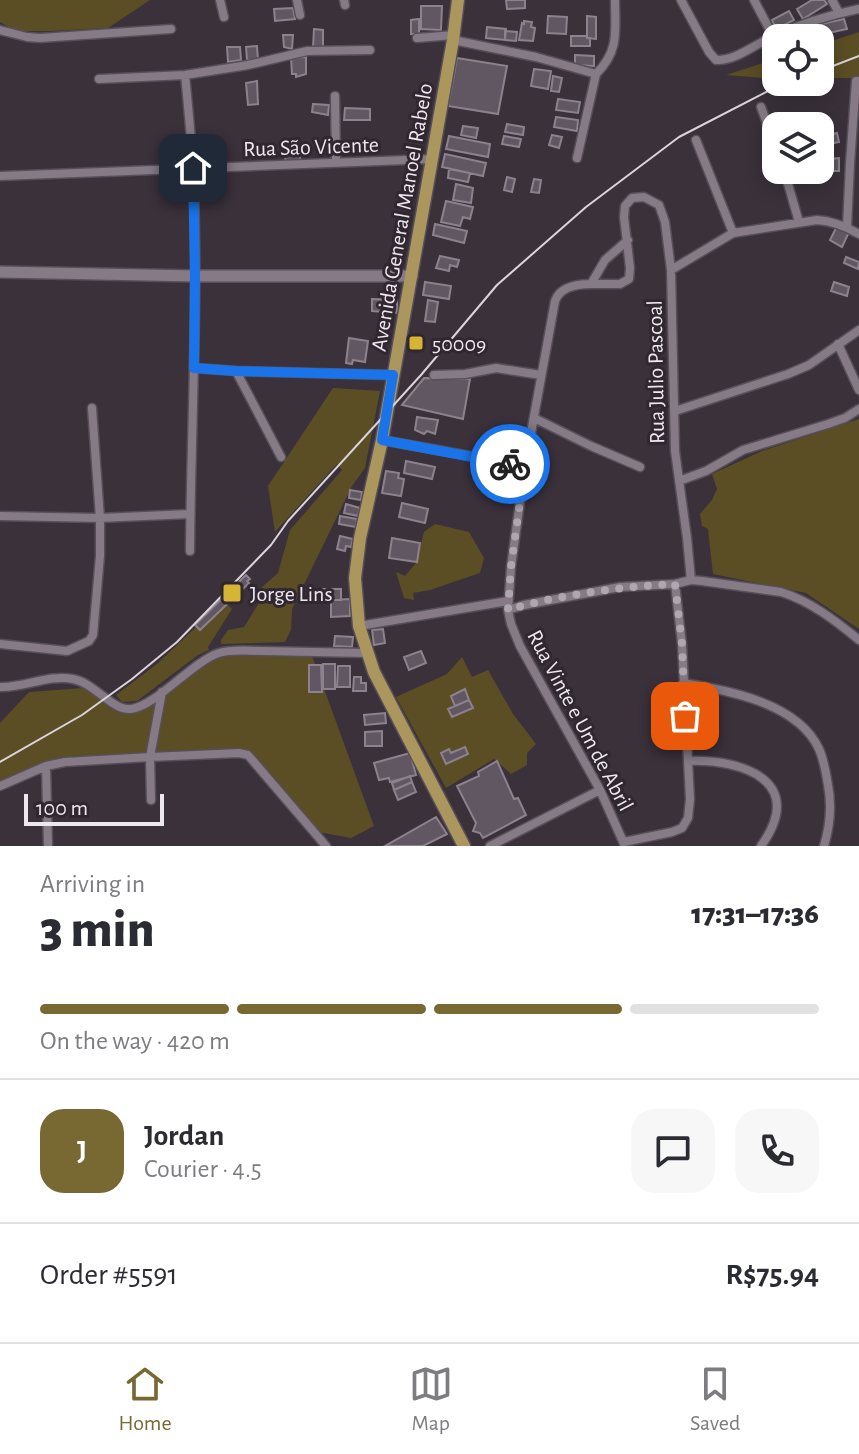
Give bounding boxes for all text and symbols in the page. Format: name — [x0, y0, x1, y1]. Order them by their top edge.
map controls — [762, 24, 834, 184]
button: locate — [762, 24, 834, 96]
street label: Avenida General Manoel Rabelo — [368, 81, 436, 353]
button: layers — [762, 112, 834, 184]
pin — [159, 134, 227, 202]
street label: Rua São Vicente — [243, 134, 379, 160]
icon: home — [171, 146, 215, 190]
street label: Rua Julio Pascoal — [644, 300, 668, 444]
place label: 50009 — [432, 333, 486, 355]
marker: 50009 — [407, 334, 425, 352]
courier — [470, 424, 550, 504]
icon: bike — [488, 442, 532, 486]
marker: Jorge Lins — [221, 582, 243, 604]
place label: Jorge Lins — [250, 583, 333, 605]
street label: Rua Vinte e Um de Abril — [523, 626, 637, 815]
pin — [651, 682, 719, 750]
icon: bag — [663, 694, 707, 738]
scale bar — [24, 790, 164, 826]
text: 100 m — [36, 797, 88, 819]
text: Arriving in — [40, 871, 145, 897]
text: 17:31–17:36 — [691, 899, 819, 929]
text: 3 min — [40, 904, 154, 956]
text: On the way · 420 m — [40, 1028, 230, 1054]
button: chat — [631, 1109, 715, 1193]
button: phone — [735, 1109, 819, 1193]
text: Jordan — [144, 1121, 224, 1151]
text: J — [77, 1136, 87, 1166]
text: Courier · 4.5 — [144, 1156, 262, 1182]
text: Order #5591 — [40, 1260, 178, 1290]
text: R$75.94 — [725, 1260, 819, 1290]
tab: Home — [119, 1362, 172, 1436]
tab: Map — [409, 1362, 453, 1436]
tab: Saved — [690, 1362, 740, 1436]

